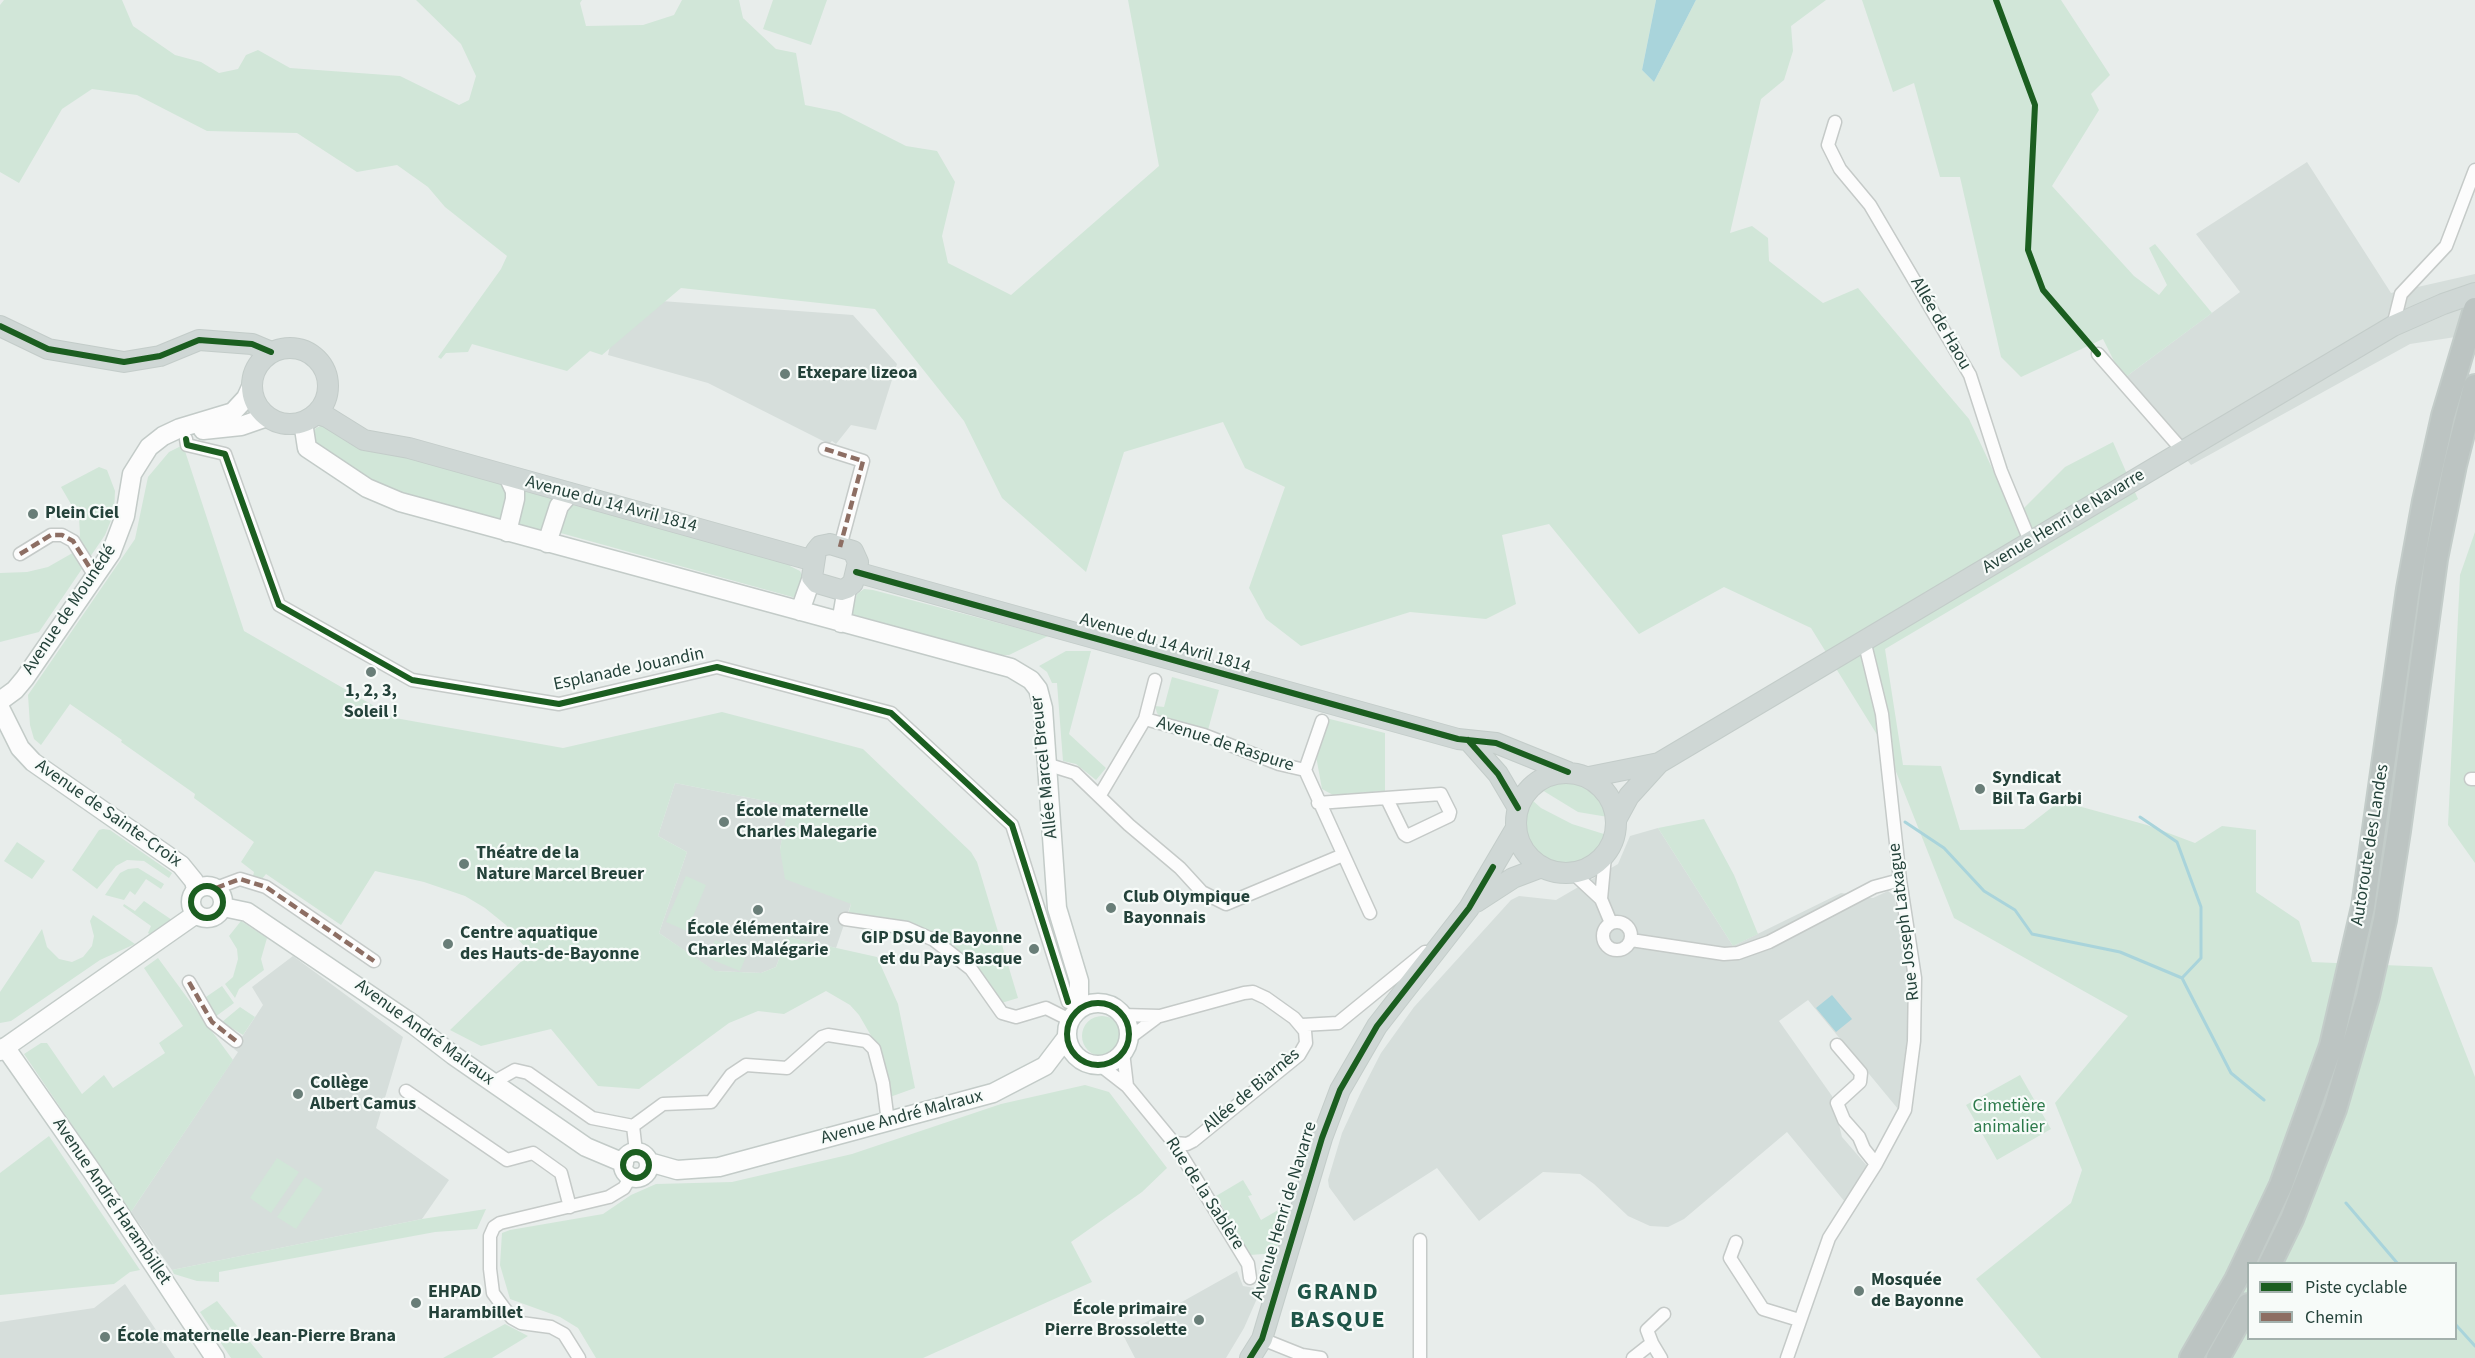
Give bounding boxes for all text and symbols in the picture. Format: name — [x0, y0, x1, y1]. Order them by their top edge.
street label: Allée de Haou — [1905, 274, 1975, 374]
place label: Etxepare lizeoa — [797, 363, 917, 385]
marker: Etxepare lizeoa — [778, 367, 792, 381]
street label: Avenue Henri de Navarre — [1979, 465, 2149, 579]
street label: Avenue du 14 Avril 1814 — [523, 472, 699, 538]
place label: Plein Ciel — [45, 503, 119, 525]
marker: Plein Ciel — [26, 507, 40, 521]
street label: Avenue de Mounédé — [19, 541, 121, 679]
street label: Avenue du 14 Avril 1814 — [1077, 609, 1253, 679]
street label: Esplanade Jouandin — [552, 643, 706, 697]
marker: 1, 2, 3, Soleil ! — [364, 665, 378, 679]
place label: 1, 2, 3, Soleil ! — [344, 681, 398, 724]
street label: Allée Marcel Breuer — [1027, 694, 1063, 840]
street label: Avenue de Raspure — [1154, 713, 1296, 777]
street label: Avenue de Sainte-Croix — [31, 755, 185, 873]
street label: Autoroute des Landes — [2348, 763, 2394, 927]
place label: Syndicat Bil Ta Garbi — [1992, 768, 2082, 810]
marker: Syndicat Bil Ta Garbi — [1973, 782, 1987, 796]
place label: École maternelle Charles Malegarie — [736, 801, 877, 844]
marker: École maternelle Charles Malegarie — [717, 815, 731, 829]
street label: Rue Joseph Latxague — [1885, 842, 1925, 1002]
place label: Théatre de la Nature Marcel Breuer — [476, 843, 644, 886]
marker: Théatre de la Nature Marcel Breuer — [457, 857, 471, 871]
place label: Club Olympique Bayonnais — [1123, 887, 1250, 930]
marker: Club Olympique Bayonnais — [1104, 901, 1118, 915]
marker: École élémentaire Charles Malégarie — [751, 903, 765, 917]
place label: École élémentaire Charles Malégarie — [687, 919, 829, 962]
place label: Centre aquatique des Hauts-de-Bayonne — [460, 923, 639, 966]
place label: GIP DSU de Bayonne et du Pays Basque — [861, 928, 1022, 970]
marker: Centre aquatique des Hauts-de-Bayonne — [441, 937, 455, 951]
marker: GIP DSU de Bayonne et du Pays Basque — [1027, 942, 1041, 956]
street label: Avenue André Malraux — [350, 975, 498, 1091]
street label: Allée de Biarnès — [1199, 1044, 1305, 1138]
place label: Collège Albert Camus — [310, 1073, 416, 1116]
street label: Avenue André Malraux — [819, 1086, 985, 1150]
marker: Collège Albert Camus — [291, 1087, 305, 1101]
park label: Cimetière animalier — [1973, 1096, 2045, 1138]
street label: Avenue André Harambillet — [47, 1115, 175, 1289]
street label: Avenue Henri de Navarre — [1248, 1119, 1322, 1303]
street label: Rue de la Sablère — [1160, 1134, 1248, 1254]
legend — [2247, 1262, 2457, 1340]
place label: Mosquée de Bayonne — [1871, 1270, 1964, 1312]
text: Piste cyclable — [2305, 1275, 2407, 1300]
district label: GRAND BASQUE — [1290, 1280, 1386, 1336]
place label: EHPAD Harambillet — [428, 1282, 523, 1324]
marker: Mosquée de Bayonne — [1852, 1284, 1866, 1298]
marker: EHPAD Harambillet — [409, 1296, 423, 1310]
place label: École primaire Pierre Brossolette — [1044, 1299, 1187, 1342]
text: Chemin — [2305, 1305, 2363, 1330]
marker: École primaire Pierre Brossolette — [1192, 1313, 1206, 1327]
place label: École maternelle Jean-Pierre Brana — [117, 1326, 396, 1348]
marker: École maternelle Jean-Pierre Brana — [98, 1330, 112, 1344]

